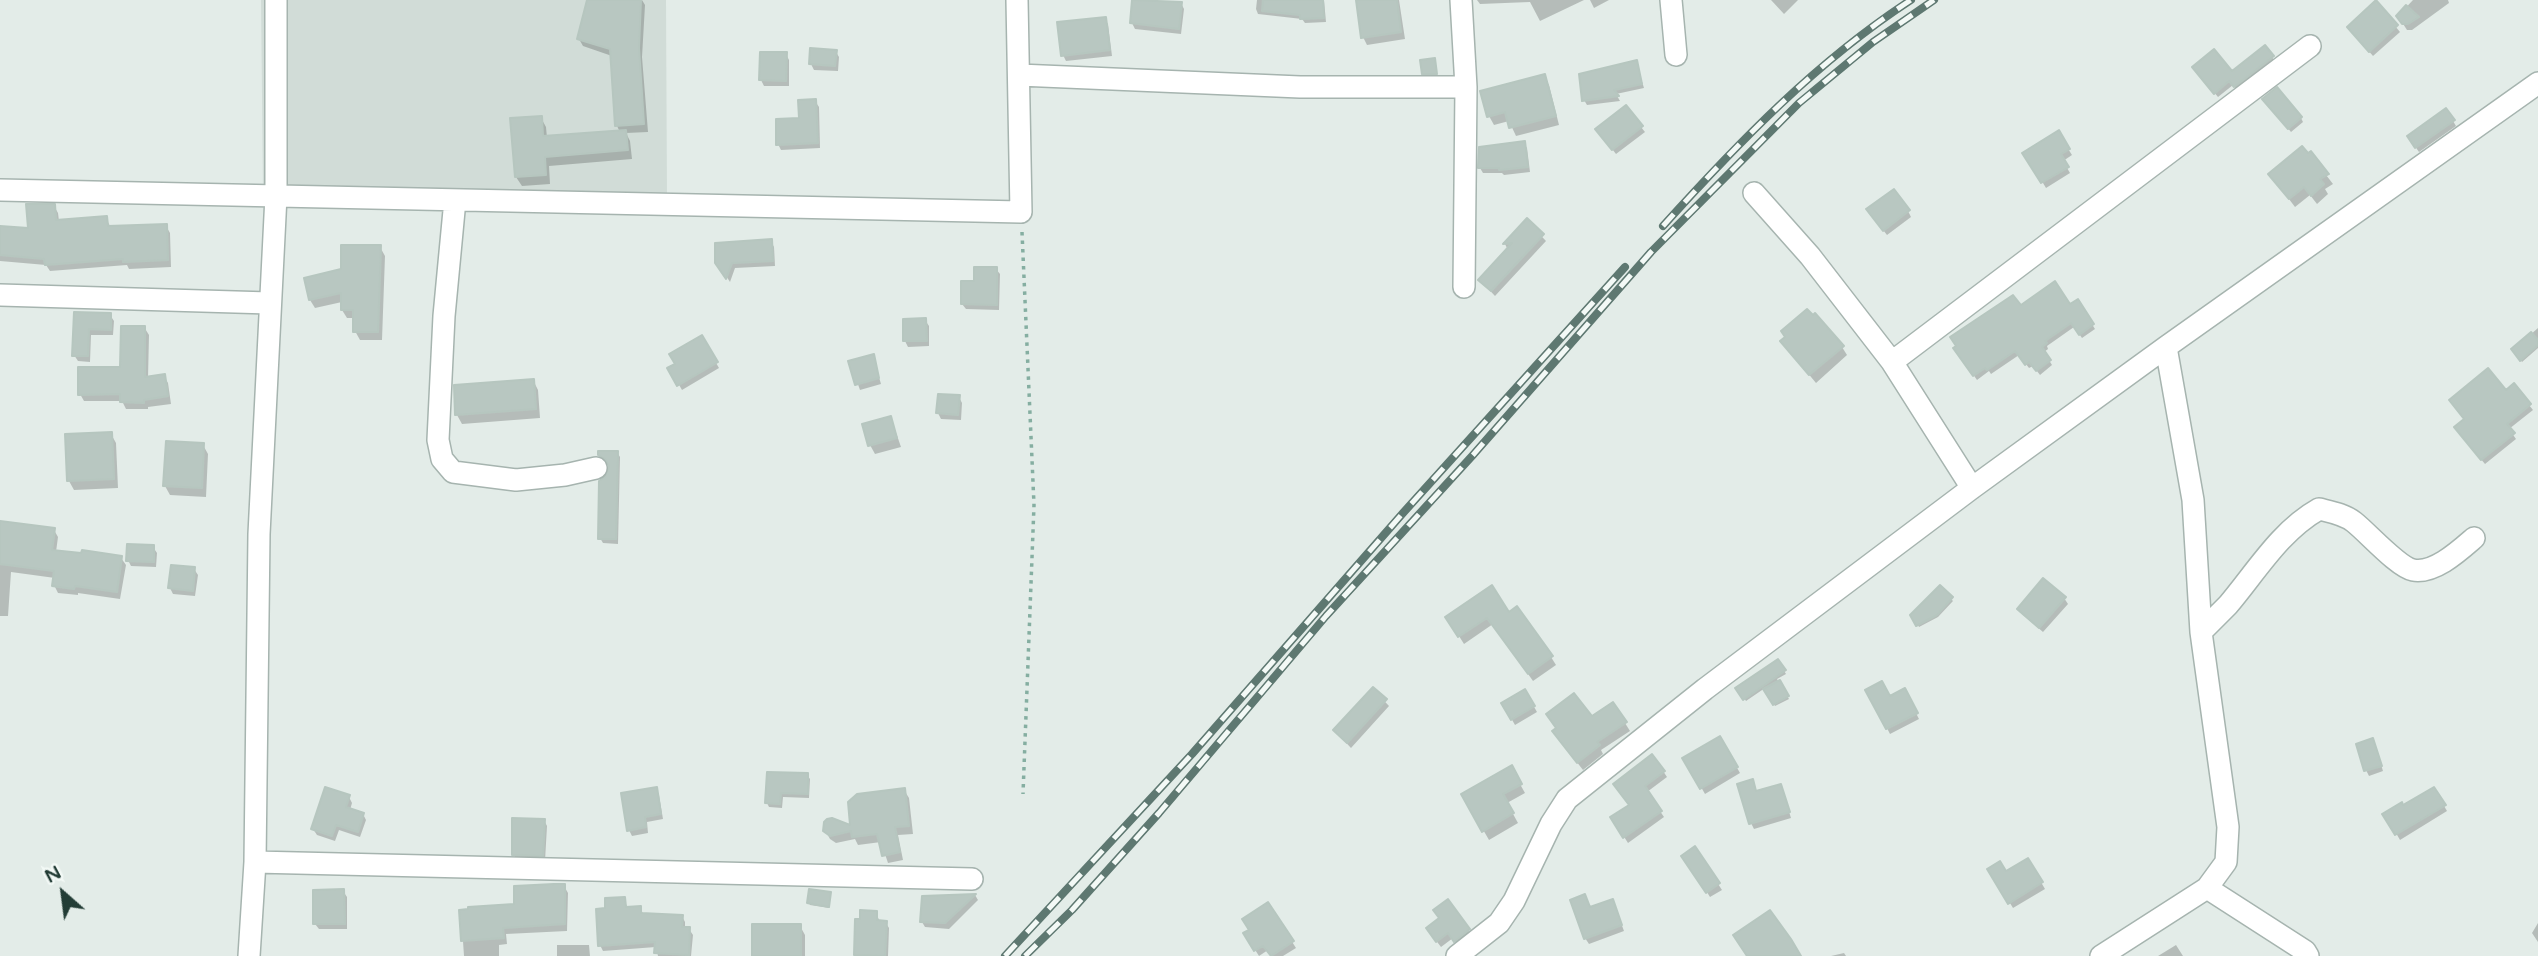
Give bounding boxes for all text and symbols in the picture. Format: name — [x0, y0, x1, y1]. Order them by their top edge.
north arrow — [28, 858, 98, 928]
text: N — [41, 861, 65, 888]

